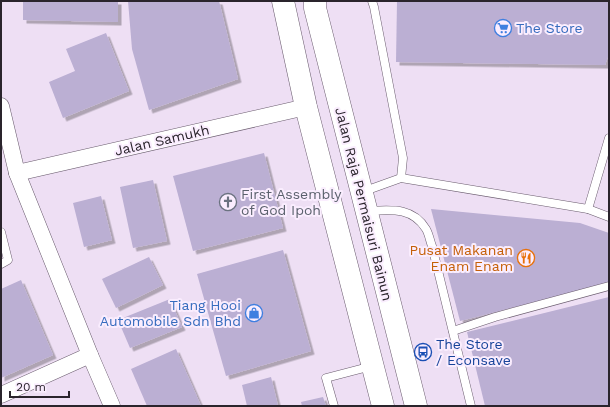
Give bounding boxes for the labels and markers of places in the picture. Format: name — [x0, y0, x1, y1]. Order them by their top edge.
supermarket icon: The Store — [493, 18, 513, 38]
place label: The Store — [516, 20, 583, 36]
place label: First Assembly of God Ipoh — [241, 186, 342, 218]
church icon: First Assembly of God Ipoh — [218, 192, 238, 212]
place label: Pusat Makanan Enam Enam — [409, 242, 513, 274]
restaurant icon: Pusat Makanan Enam Enam — [516, 248, 536, 268]
place label: Tiang Hooi Automobile Sdn Bhd — [100, 297, 241, 329]
shop icon: Tiang Hooi Automobile Sdn Bhd — [244, 303, 264, 323]
place label: The Store / Econsave — [436, 336, 511, 368]
bus stop icon: The Store / Econsave — [413, 342, 433, 362]

